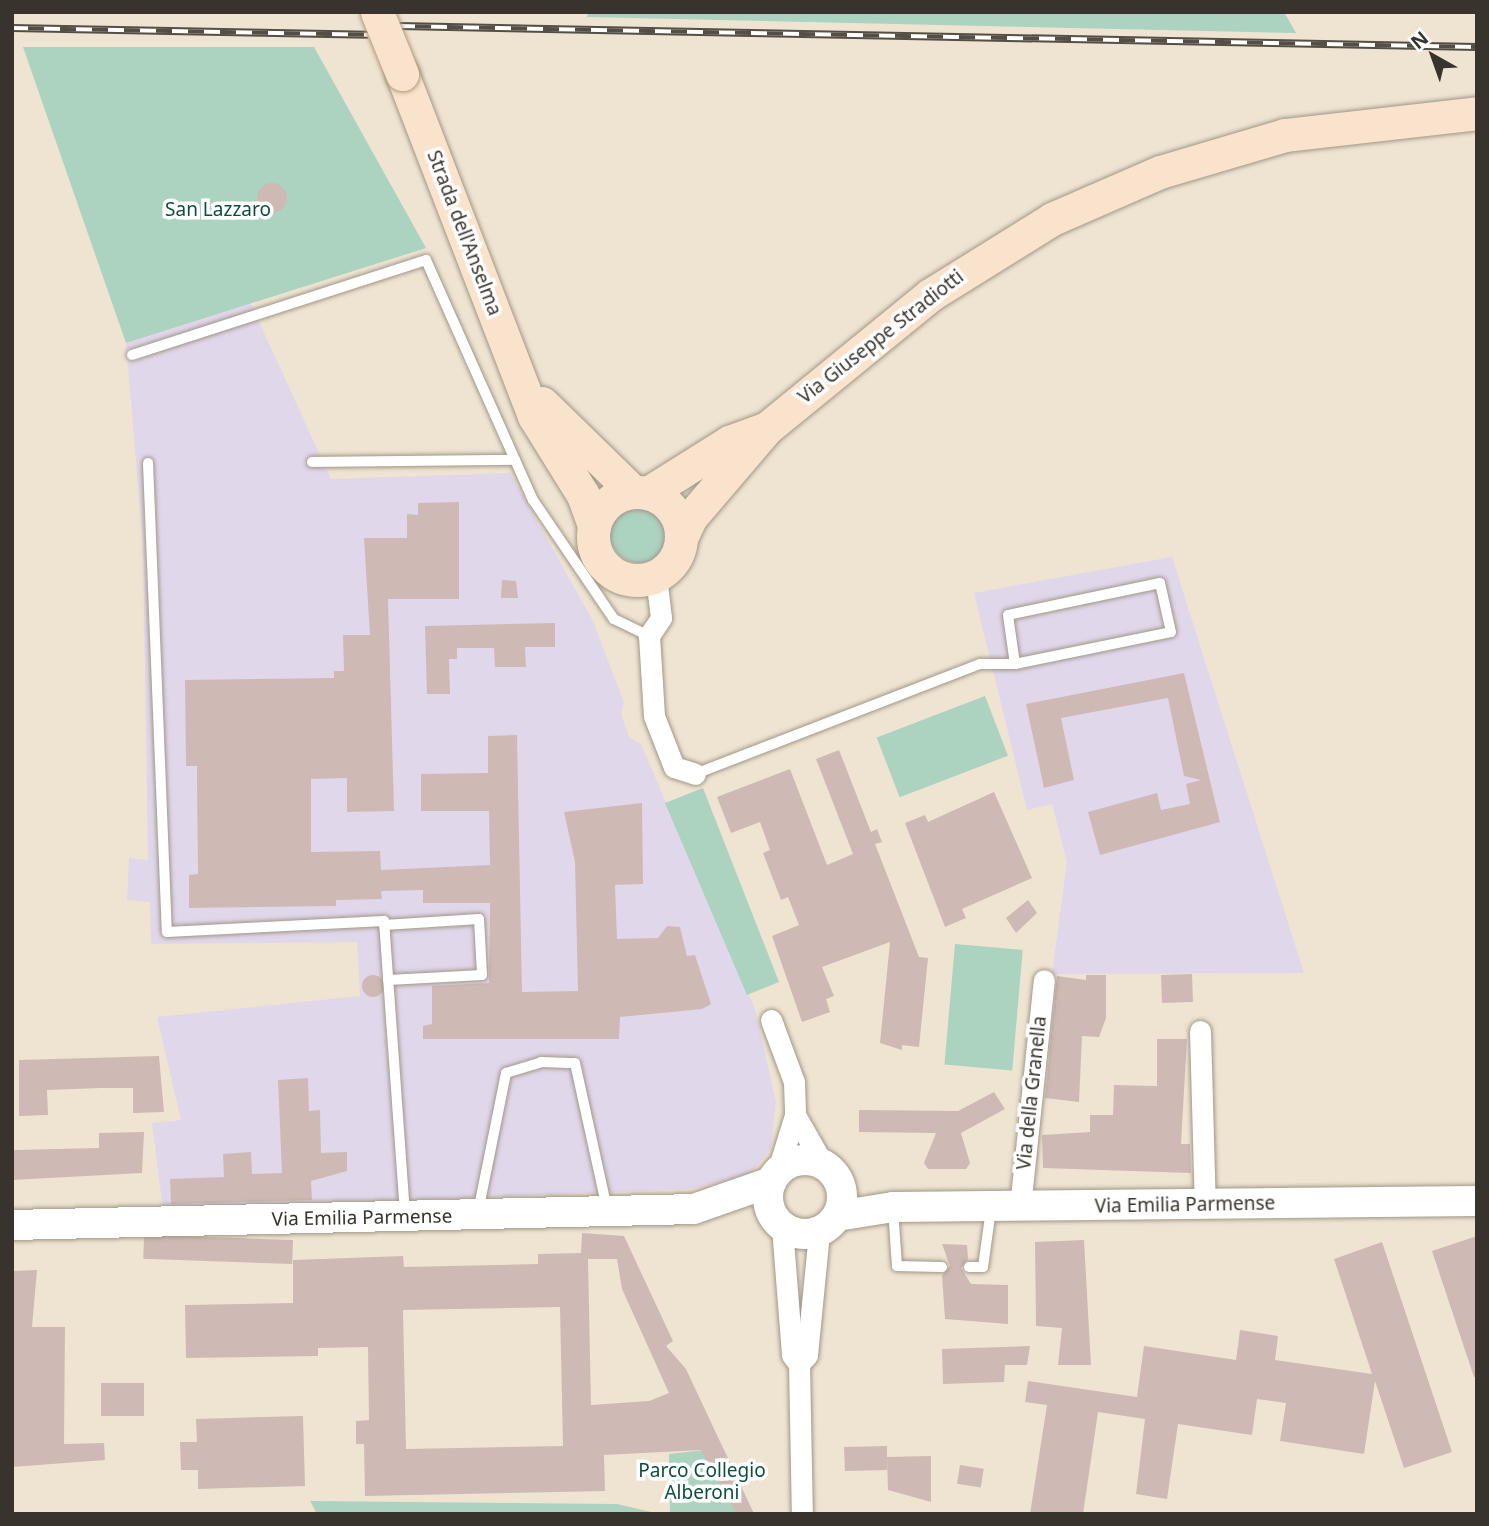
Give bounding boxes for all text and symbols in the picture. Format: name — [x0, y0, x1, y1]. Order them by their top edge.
north arrow — [1398, 21, 1468, 91]
text: N — [1405, 25, 1434, 55]
street label: Strada dell'Anselma — [422, 147, 506, 319]
park label: San Lazzaro — [165, 199, 271, 221]
street label: Via Giuseppe Stradiotti — [794, 265, 968, 409]
street label: Via della Granella — [1013, 1015, 1051, 1171]
street label: Via Emilia Parmense — [1095, 1192, 1275, 1218]
street label: Via Emilia Parmense — [272, 1205, 452, 1231]
park label: Parco Collegio Alberoni — [638, 1460, 766, 1504]

